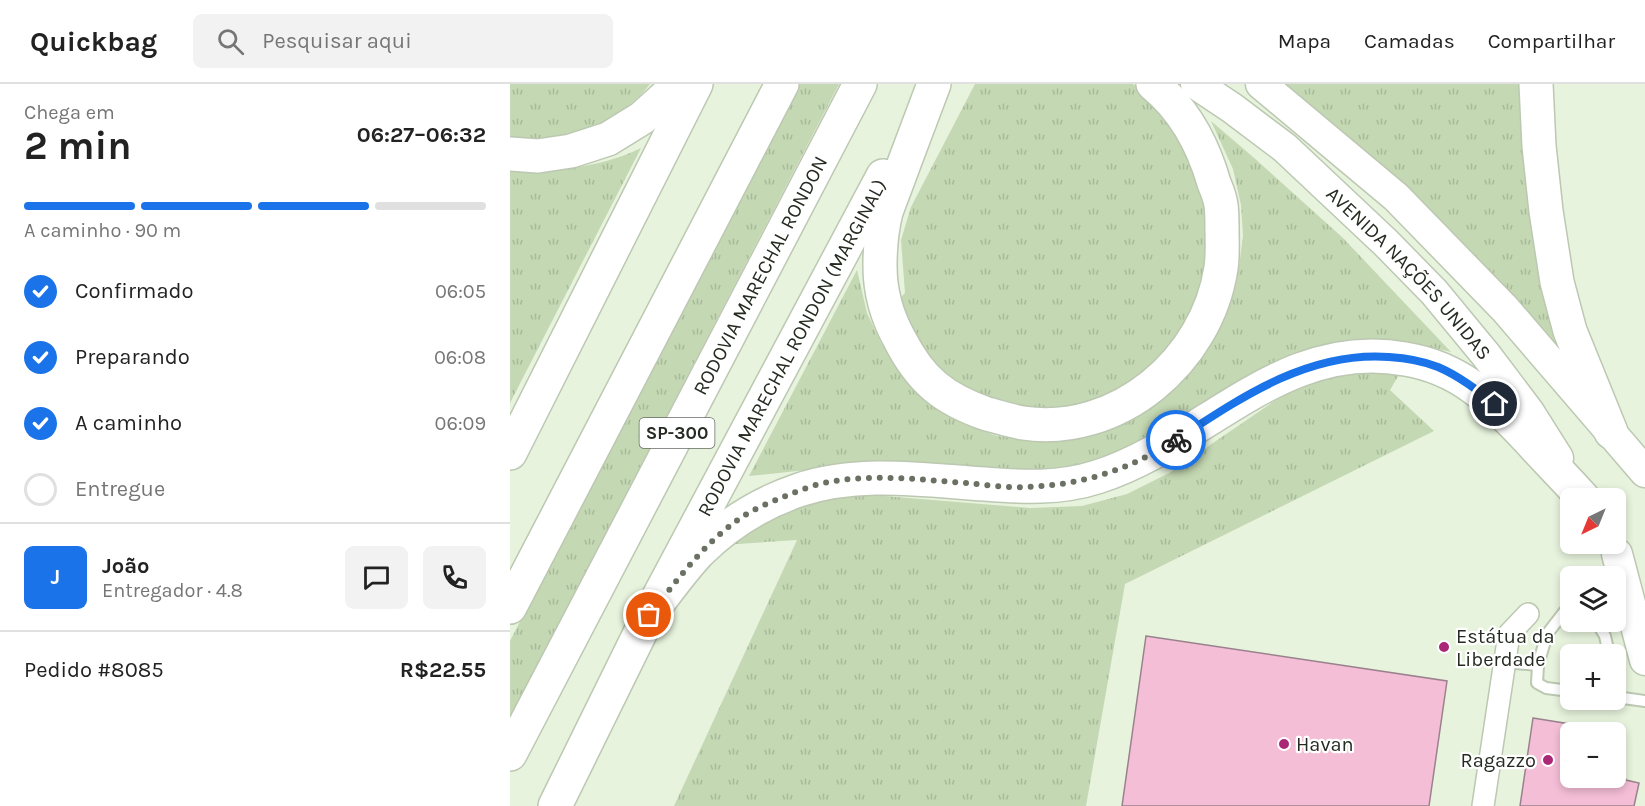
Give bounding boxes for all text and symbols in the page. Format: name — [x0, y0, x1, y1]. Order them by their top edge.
search box — [193, 14, 613, 68]
text: Quickbag — [30, 25, 157, 58]
icon: search — [214, 25, 247, 58]
text: Pesquisar aqui — [262, 28, 412, 54]
text: Mapa — [1278, 29, 1331, 53]
text: Camadas — [1364, 29, 1455, 53]
text: Compartilhar — [1488, 29, 1615, 53]
text: Chega em — [24, 101, 115, 124]
text: 06:27–06:32 — [357, 122, 486, 148]
text: 2 min — [24, 123, 132, 169]
street label: RODOVIA MARECHAL RONDON — [688, 152, 832, 399]
street label: RODOVIA MARECHAL RONDON (MARGINAL) — [692, 175, 891, 520]
street label: AVENIDA NAÇÕES UNIDAS — [1322, 182, 1496, 364]
text: A caminho · 90 m — [24, 219, 181, 242]
icon: check — [24, 275, 57, 308]
text: Confirmado — [75, 278, 194, 304]
text: 06:05 — [435, 280, 486, 303]
icon: check — [24, 341, 57, 374]
text: Preparando — [75, 344, 190, 370]
text: 06:08 — [434, 346, 486, 369]
pin — [1469, 378, 1520, 429]
icon: home — [1478, 387, 1511, 420]
icon: check — [24, 407, 57, 440]
text: A caminho — [75, 410, 182, 436]
courier — [1146, 410, 1206, 470]
text: 06:09 — [435, 412, 486, 435]
road number: SP-300 — [640, 418, 714, 448]
icon: bike — [1160, 424, 1193, 457]
text: Entregue — [75, 476, 165, 502]
north arrow — [1560, 488, 1626, 554]
map controls — [1560, 488, 1626, 788]
button: chat — [345, 546, 408, 609]
button: phone — [423, 546, 486, 609]
text: João — [102, 553, 150, 579]
text: J — [51, 564, 60, 590]
button: layers — [1560, 566, 1626, 632]
text: Entregador · 4.8 — [102, 579, 243, 602]
pin — [623, 589, 674, 640]
icon: bag — [632, 598, 665, 631]
place label: Estátua da Liberdade — [1456, 625, 1555, 671]
marker: Estátua da Liberdade — [1437, 640, 1451, 654]
button: + — [1560, 644, 1626, 710]
text: Pedido #8085 — [24, 657, 164, 683]
text: R$22.55 — [400, 657, 486, 683]
button: − — [1560, 722, 1626, 788]
place label: Havan — [1296, 733, 1354, 756]
marker: Havan — [1277, 737, 1291, 751]
place label: Ragazzo — [1461, 749, 1536, 772]
marker: Ragazzo — [1541, 753, 1555, 767]

